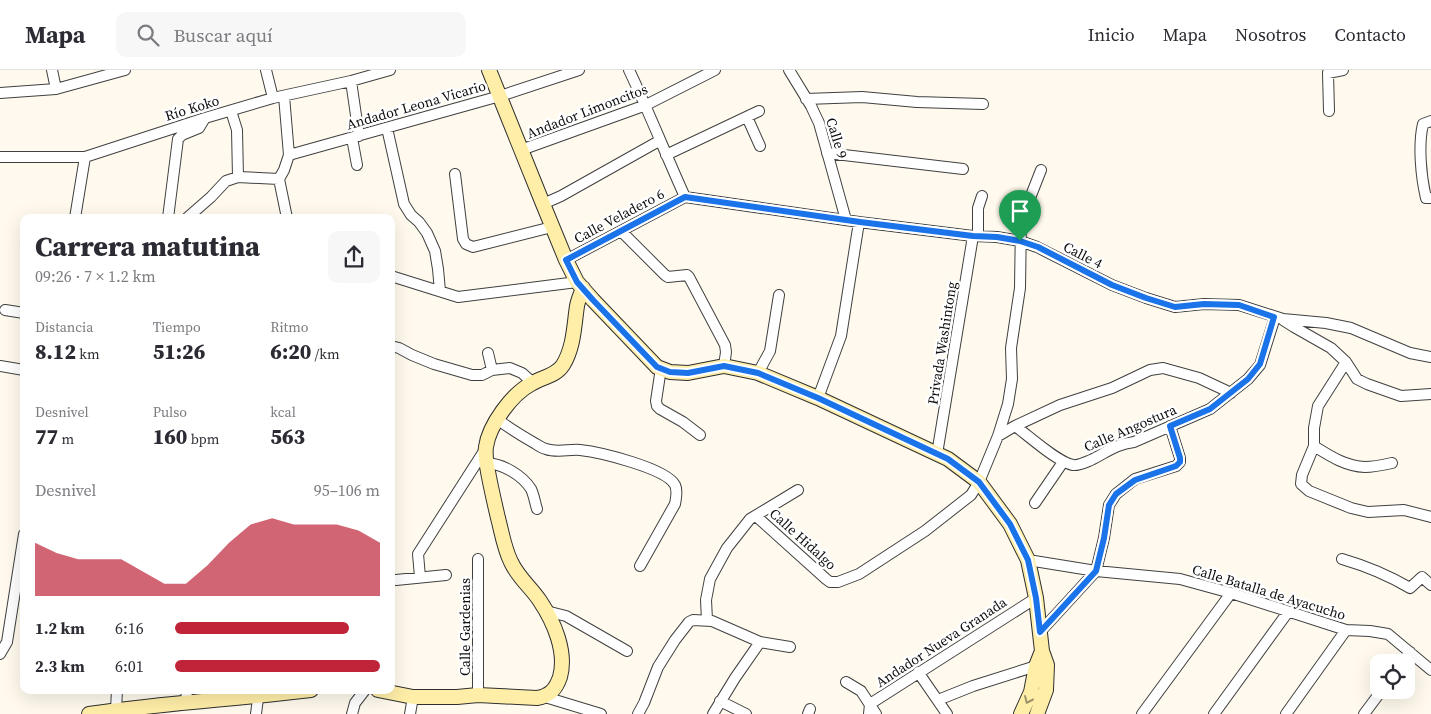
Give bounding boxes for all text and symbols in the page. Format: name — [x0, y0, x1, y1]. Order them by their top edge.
search box — [116, 12, 466, 57]
text: Mapa — [25, 18, 86, 51]
icon: search — [134, 21, 162, 49]
text: Buscar aquí — [174, 22, 273, 48]
text: Inicio — [1088, 22, 1135, 47]
text: Mapa — [1163, 22, 1207, 47]
text: Nosotros — [1235, 22, 1306, 47]
text: Contacto — [1334, 22, 1406, 47]
street label: Andador Leona Vicario — [344, 75, 488, 134]
street label: Andador Limoncitos — [524, 79, 650, 143]
street label: Río Koko — [162, 90, 222, 126]
street label: Calle 9 — [821, 115, 853, 161]
street label: Calle Veladero 6 — [570, 184, 668, 248]
pin — [999, 190, 1041, 241]
icon: arrive — [1006, 197, 1034, 225]
text: Carrera matutina — [35, 227, 260, 265]
button: share — [328, 231, 380, 283]
street label: Calle 4 — [1060, 237, 1106, 273]
text: 09:26 · 7 × 1.2 km — [35, 265, 156, 287]
street label: Privada Washintong — [922, 280, 962, 406]
text: Distancia — [35, 317, 93, 337]
text: Tiempo — [153, 317, 201, 337]
text: Ritmo — [270, 317, 308, 337]
text: 8.12 — [35, 337, 76, 366]
text: 51:26 — [153, 337, 205, 366]
text: 6:20 — [270, 337, 311, 366]
text: km — [76, 344, 100, 364]
text: /km — [311, 344, 340, 364]
street label: Calle Angostura — [1081, 399, 1180, 457]
text: Desnivel — [35, 402, 89, 422]
text: Pulso — [153, 402, 187, 422]
text: kcal — [270, 402, 296, 422]
text: 77 — [35, 422, 58, 451]
text: 160 — [153, 422, 187, 451]
text: 563 — [270, 422, 305, 451]
text: m — [58, 429, 74, 449]
text: bpm — [187, 429, 219, 449]
text: Desnivel — [35, 479, 96, 501]
text: 95–106 m — [314, 479, 380, 501]
street label: Calle Hidalgo — [765, 504, 841, 575]
street label: Calle Batalla de Ayacucho — [1190, 559, 1349, 625]
street label: Calle Gardenias — [455, 578, 475, 676]
street label: Andador Nueva Granada — [872, 592, 1011, 692]
text: 1.2 km — [35, 617, 85, 639]
text: 6:16 — [115, 617, 144, 639]
map controls — [1370, 654, 1415, 699]
button: locate — [1370, 654, 1415, 699]
text: 2.3 km — [35, 655, 85, 677]
text: 6:01 — [115, 655, 144, 677]
one-way arrow — [1023, 695, 1034, 704]

